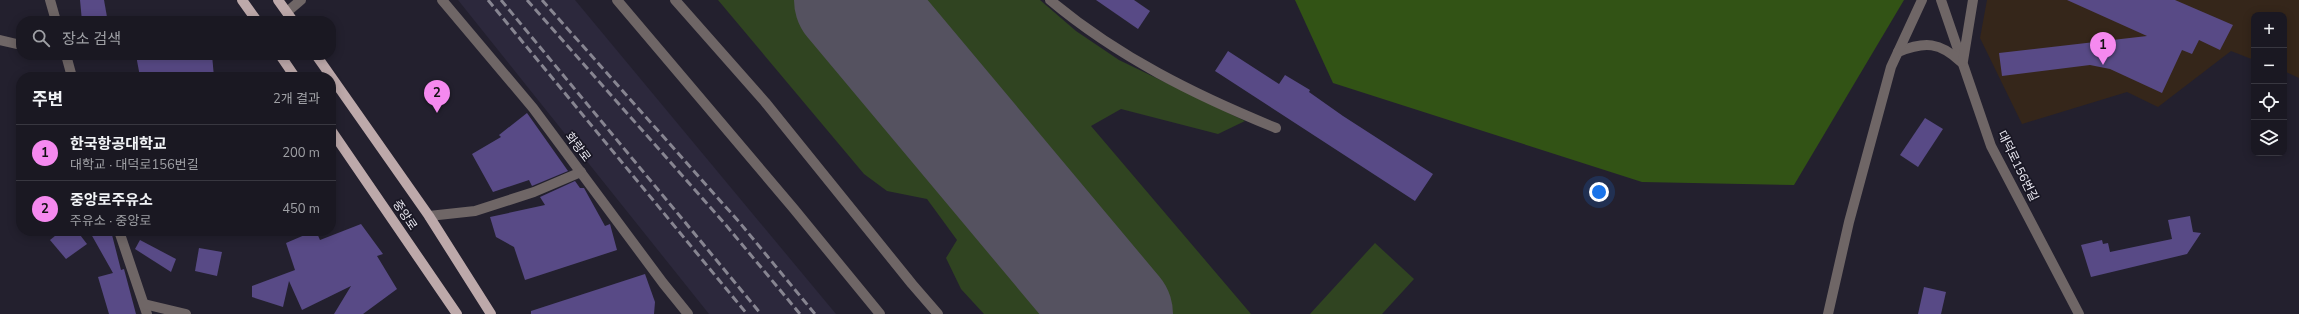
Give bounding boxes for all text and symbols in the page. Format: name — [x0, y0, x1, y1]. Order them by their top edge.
map controls — [2251, 12, 2287, 156]
button: + — [2251, 12, 2287, 48]
search box — [16, 16, 336, 60]
icon: search — [30, 27, 52, 49]
text: 장소 검색 — [62, 29, 121, 49]
pin: 1 — [2090, 32, 2116, 65]
button: − — [2251, 48, 2287, 84]
pin: 2 — [424, 80, 450, 113]
button: locate — [2251, 84, 2287, 120]
text: 주변 — [32, 88, 63, 111]
text: 2개 결과 — [273, 90, 320, 108]
button: layers — [2251, 120, 2287, 156]
street label: 대덕로156번길 — [1994, 128, 2042, 204]
street label: 화랑로 — [562, 129, 594, 165]
text: 한국항공대학교 — [70, 134, 167, 154]
text: 1 — [41, 144, 49, 162]
text: 200 m — [282, 144, 320, 162]
text: 대학교 · 대덕로156번길 — [70, 156, 199, 174]
your location — [1589, 182, 1609, 202]
text: 중앙로주유소 — [70, 190, 153, 210]
street label: 중앙로 — [389, 197, 421, 233]
text: 2 — [41, 200, 49, 218]
text: 450 m — [282, 200, 320, 218]
text: 주유소 · 중앙로 — [70, 212, 151, 230]

